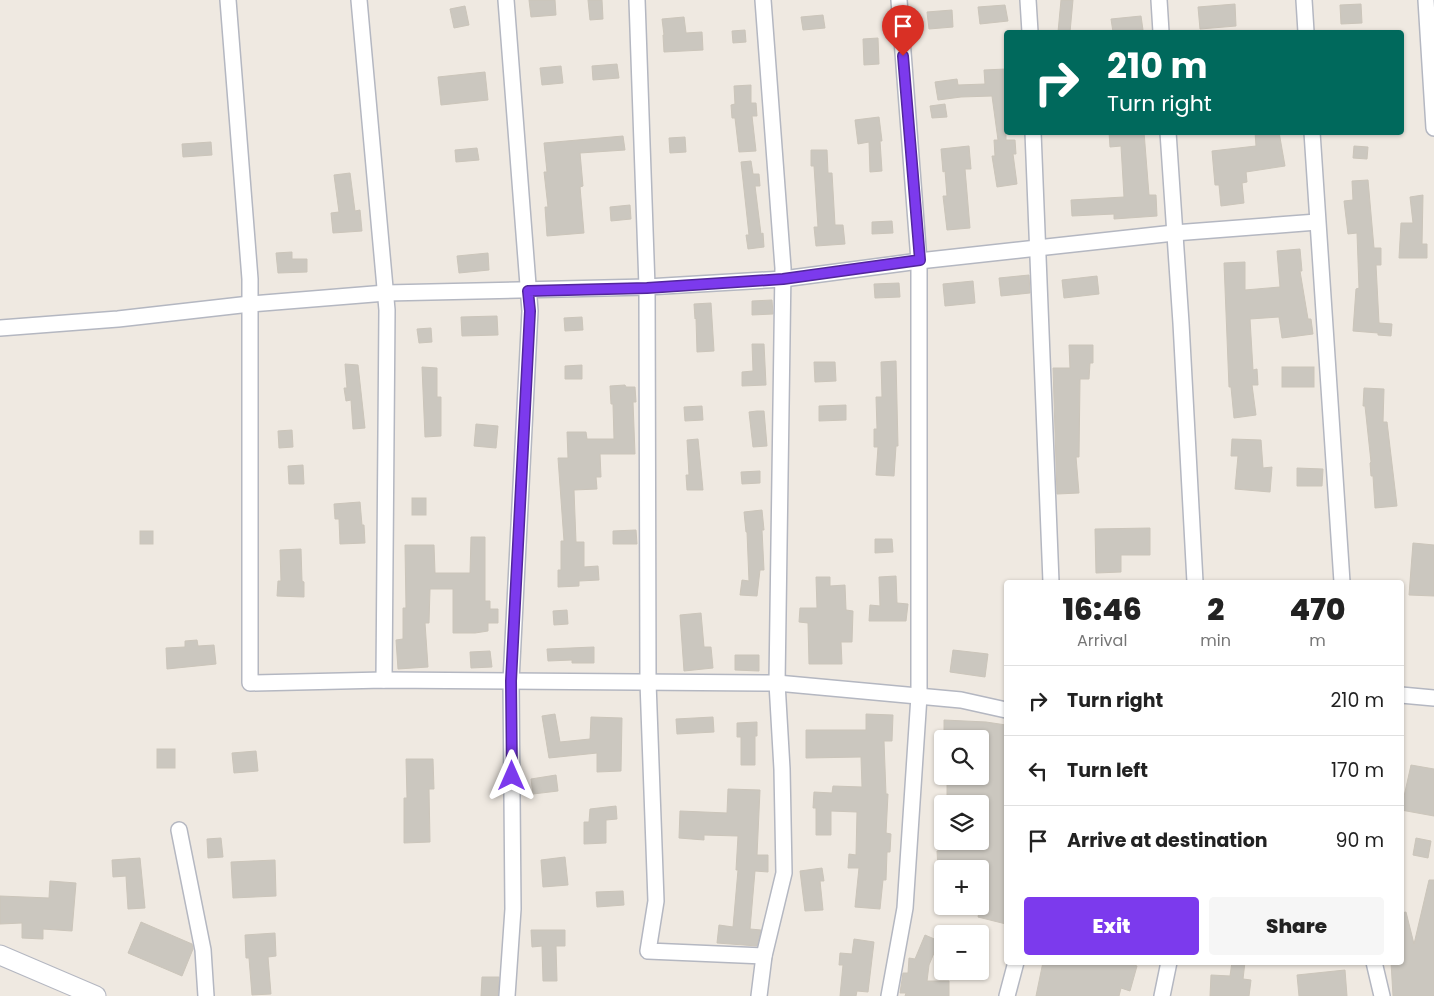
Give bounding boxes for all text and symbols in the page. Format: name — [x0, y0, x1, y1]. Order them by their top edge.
pin — [882, 5, 924, 56]
icon: arrive — [889, 12, 917, 40]
text: 210 m — [1107, 41, 1207, 90]
icon: right — [1024, 50, 1089, 115]
text: Turn right — [1107, 88, 1212, 119]
text: 16:46 — [1062, 588, 1142, 631]
text: 2 — [1207, 588, 1224, 631]
text: 470 — [1289, 588, 1346, 631]
text: Arrival — [1077, 629, 1127, 652]
text: min — [1200, 629, 1231, 652]
text: m — [1309, 629, 1326, 652]
icon: right — [1024, 687, 1052, 715]
text: Turn right — [1067, 687, 1163, 714]
text: 210 m — [1330, 687, 1384, 714]
map controls — [934, 730, 989, 980]
button: search — [934, 730, 989, 785]
position arrow — [485, 749, 537, 801]
icon: left — [1024, 757, 1052, 785]
text: Turn left — [1067, 757, 1148, 784]
text: 170 m — [1331, 757, 1384, 784]
button: layers — [934, 795, 989, 850]
icon: arrive — [1024, 827, 1052, 855]
text: Arrive at destination — [1067, 827, 1268, 854]
text: 90 m — [1335, 827, 1384, 854]
button: + — [934, 860, 989, 915]
button: Exit — [1024, 897, 1199, 955]
button: Share — [1209, 897, 1384, 955]
button: − — [934, 925, 989, 980]

